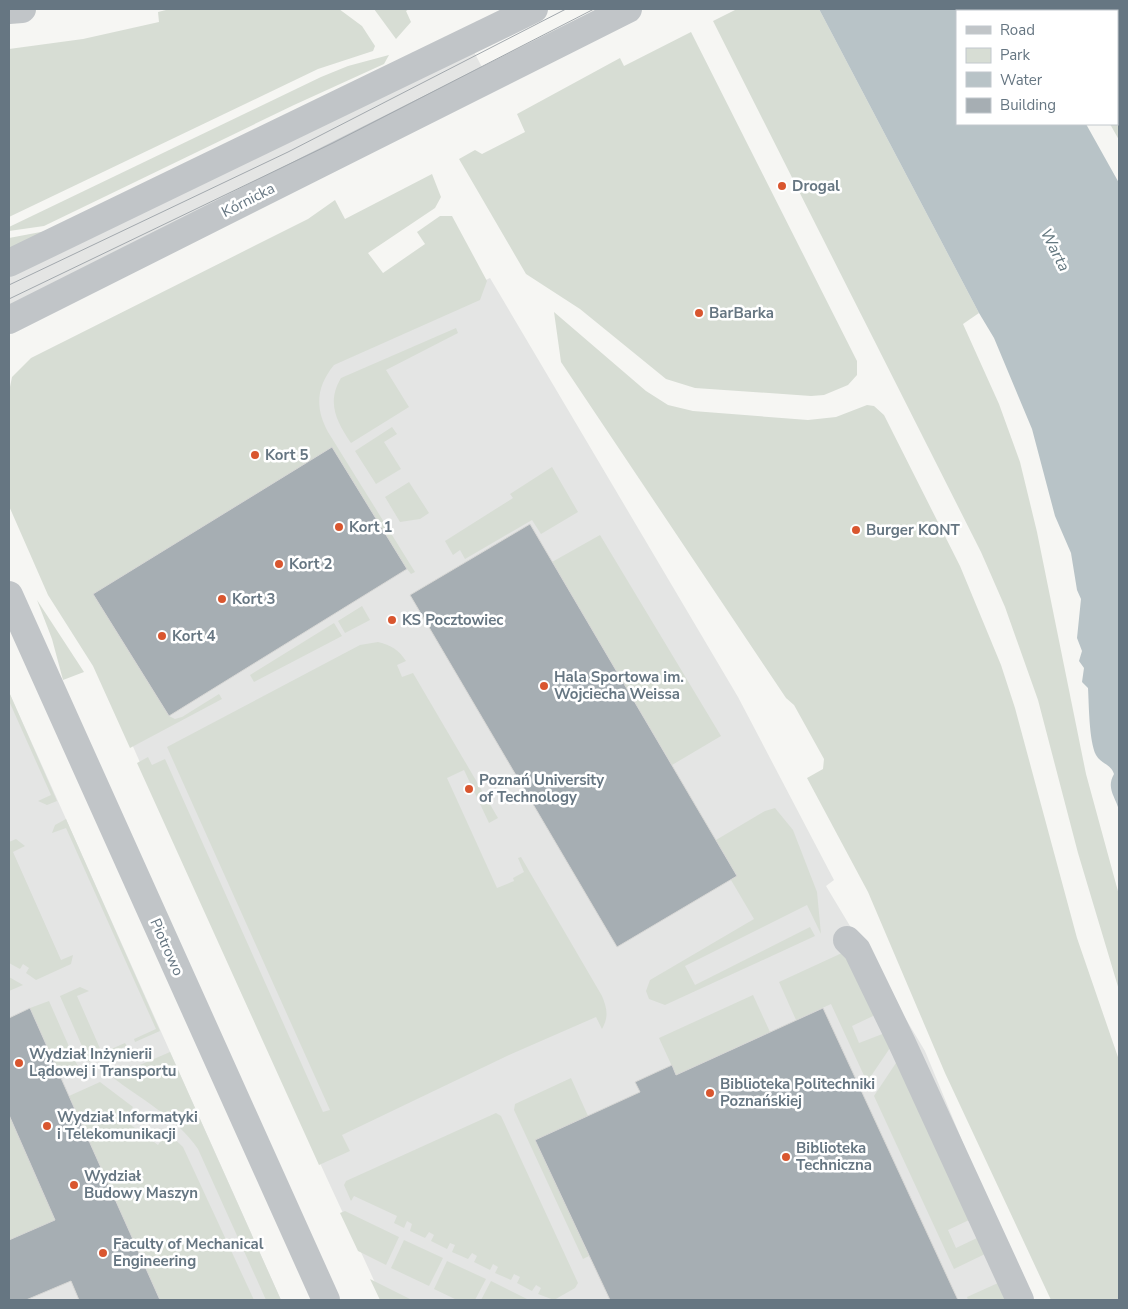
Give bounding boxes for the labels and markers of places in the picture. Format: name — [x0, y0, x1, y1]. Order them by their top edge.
place label: Drogal — [792, 176, 840, 196]
marker: Drogal — [776, 180, 788, 192]
place label: BarBarka — [709, 303, 774, 323]
marker: BarBarka — [693, 307, 705, 319]
place label: Kort 5 — [265, 445, 309, 465]
marker: Kort 5 — [249, 449, 261, 461]
place label: Kort 1 — [349, 517, 393, 537]
place label: Burger KONT — [866, 520, 960, 540]
marker: Kort 1 — [333, 521, 345, 533]
marker: Burger KONT — [850, 524, 862, 536]
place label: Kort 2 — [289, 554, 333, 574]
marker: Kort 2 — [273, 558, 285, 570]
place label: Kort 3 — [232, 589, 276, 609]
marker: Kort 3 — [216, 593, 228, 605]
place label: KS Pocztowiec — [402, 610, 503, 630]
marker: KS Pocztowiec — [386, 614, 398, 626]
place label: Kort 4 — [172, 626, 216, 646]
marker: Kort 4 — [156, 630, 168, 642]
place label: Hala Sportowa im. Wojciecha Weissa — [554, 667, 684, 704]
marker: Hala Sportowa im. Wojciecha Weissa — [538, 680, 550, 692]
place label: Poznań University of Technology — [479, 770, 604, 807]
marker: Poznań University of Technology — [463, 783, 475, 795]
place label: Wydział Inżynierii Lądowej i Transportu — [29, 1044, 176, 1081]
marker: Wydział Inżynierii Lądowej i Transportu — [13, 1057, 25, 1069]
place label: Biblioteka Politechniki Poznańskiej — [720, 1074, 875, 1111]
marker: Biblioteka Politechniki Poznańskiej — [704, 1087, 716, 1099]
place label: Wydział Informatyki i Telekomunikacji — [57, 1107, 198, 1144]
marker: Wydział Informatyki i Telekomunikacji — [41, 1120, 53, 1132]
place label: Biblioteka Techniczna — [796, 1138, 872, 1175]
marker: Biblioteka Techniczna — [780, 1151, 792, 1163]
place label: Wydział Budowy Maszyn — [84, 1166, 198, 1203]
marker: Wydział Budowy Maszyn — [68, 1179, 80, 1191]
place label: Faculty of Mechanical Engineering — [113, 1234, 264, 1271]
marker: Faculty of Mechanical Engineering — [97, 1247, 109, 1259]

